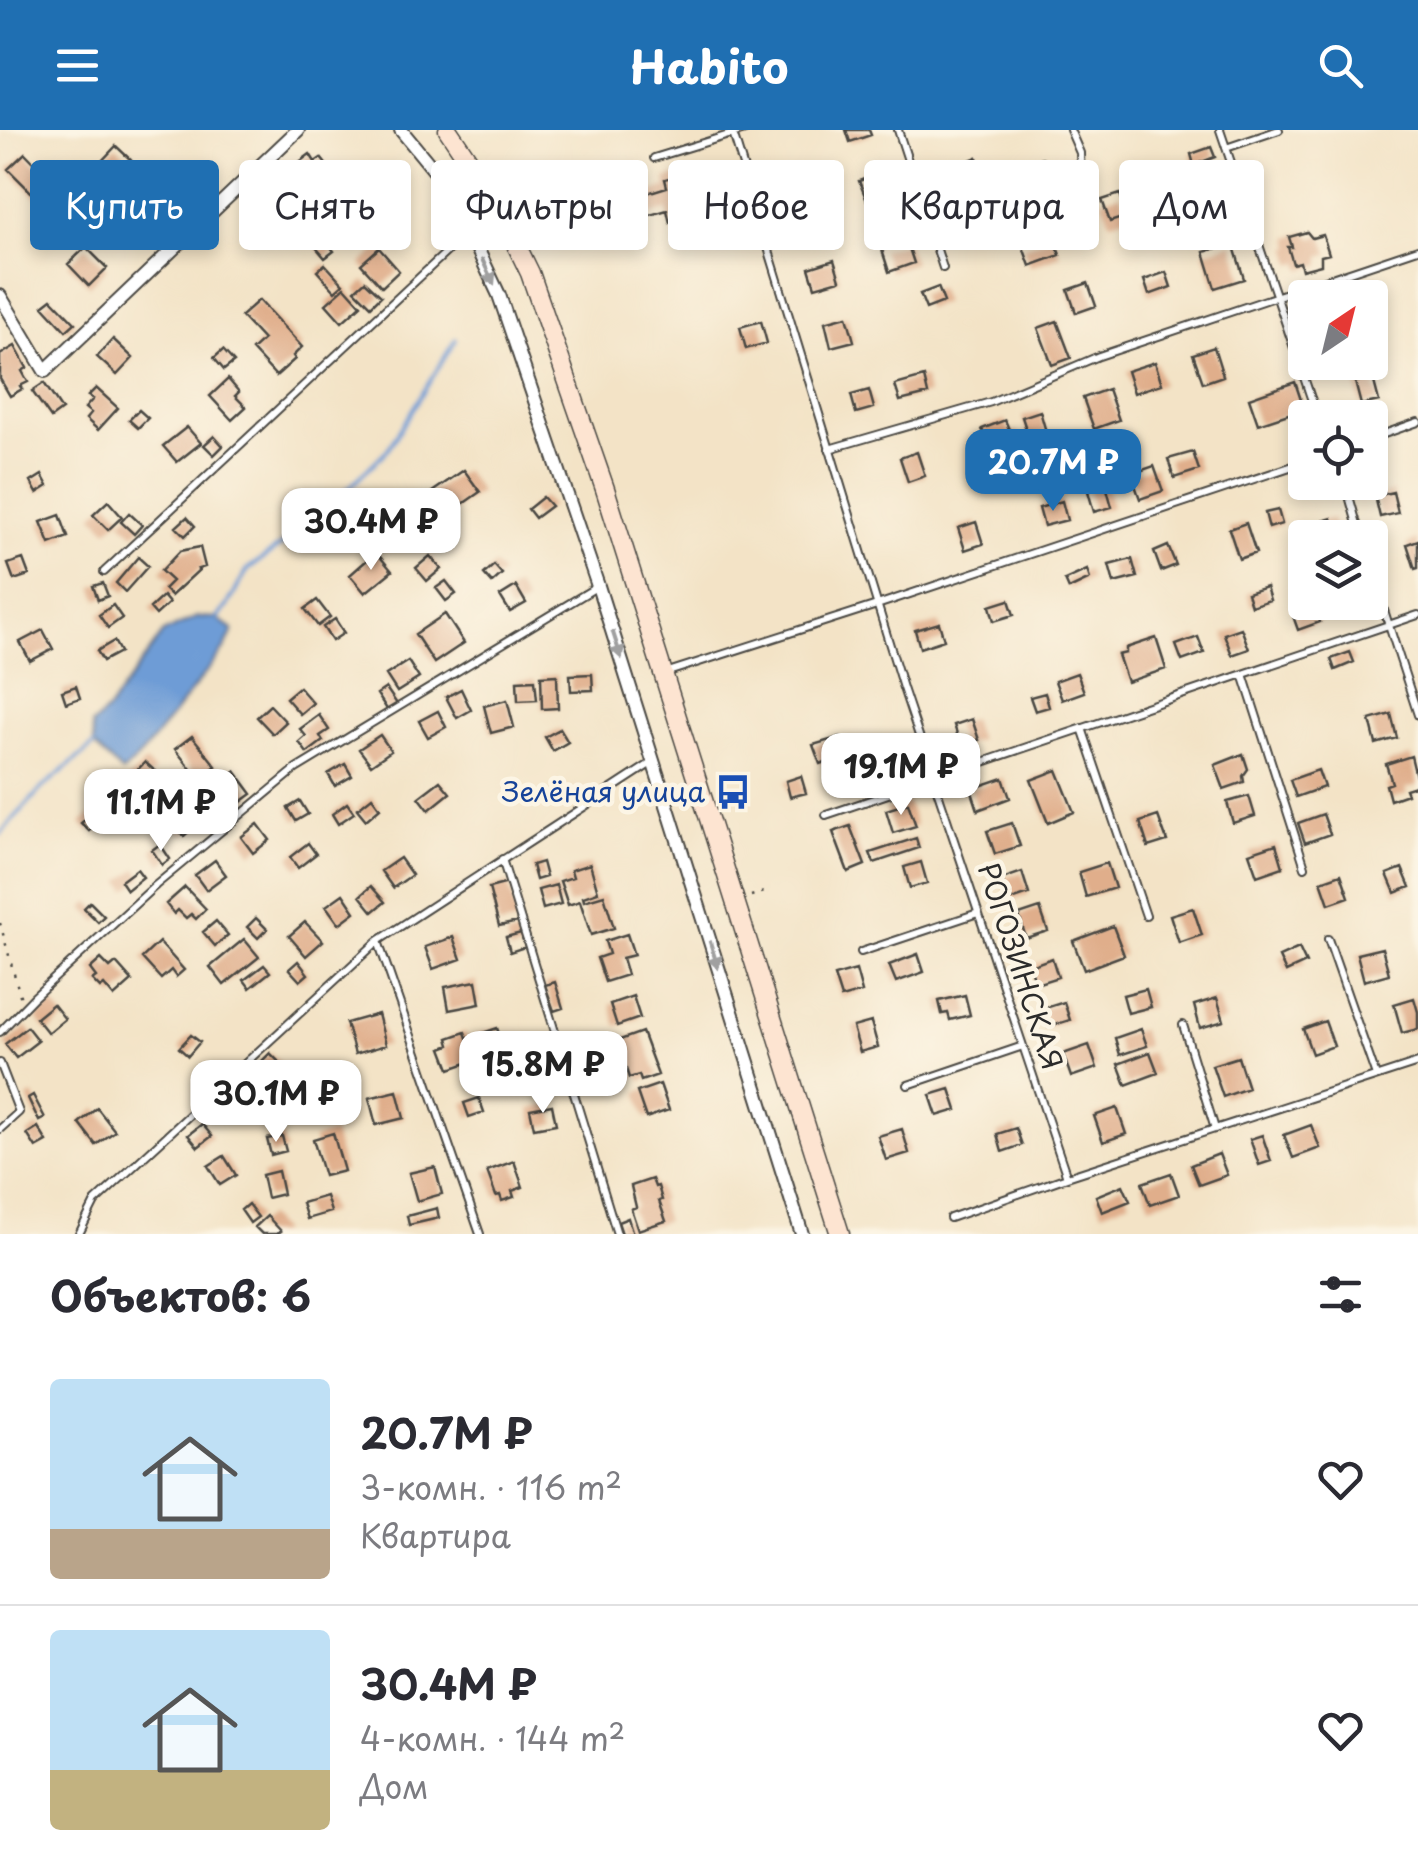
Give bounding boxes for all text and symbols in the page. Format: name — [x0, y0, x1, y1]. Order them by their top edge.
text: Habito — [630, 31, 788, 99]
icon: menu — [50, 38, 105, 93]
icon: search — [1313, 38, 1368, 93]
chip: Купить — [30, 160, 219, 250]
chip: Снять — [239, 160, 411, 250]
chip: Фильтры — [431, 160, 648, 250]
chip: Новое — [668, 160, 844, 250]
chip: Квартира — [864, 160, 1099, 250]
chip: Дом — [1119, 160, 1264, 250]
one-way arrow — [480, 257, 496, 287]
north arrow — [1288, 280, 1388, 380]
map controls — [1288, 280, 1388, 620]
button: locate — [1288, 400, 1388, 500]
pin: 20.7M ₽ — [961, 429, 1145, 514]
text: 20.7M ₽ — [987, 437, 1119, 485]
pin: 30.4M ₽ — [279, 488, 463, 573]
text: 30.4M ₽ — [304, 496, 438, 544]
button: layers — [1288, 520, 1388, 620]
one-way arrow — [610, 631, 625, 661]
pin: 19.1M ₽ — [809, 733, 993, 818]
text: 19.1M ₽ — [843, 741, 959, 789]
pin: 11.1M ₽ — [69, 769, 253, 854]
place label: Зелёная улица — [502, 769, 705, 812]
bus stop icon: Зелёная улица — [714, 773, 752, 811]
text: 11.1M ₽ — [106, 777, 216, 825]
street label: РОГОЗИНСКАЯ — [968, 857, 1075, 1074]
one-way arrow — [708, 941, 723, 971]
pin: 15.8M ₽ — [451, 1031, 635, 1116]
text: 15.8M ₽ — [481, 1039, 605, 1087]
pin: 30.1M ₽ — [184, 1060, 368, 1145]
text: 30.1M ₽ — [212, 1068, 340, 1116]
text: Объектов: 6 — [50, 1263, 311, 1326]
icon: filters — [1313, 1267, 1368, 1322]
text: 20.7M ₽ — [360, 1400, 533, 1463]
icon: home — [130, 1419, 250, 1539]
icon: heart — [1313, 1452, 1368, 1507]
text: 3-комн. · 116 m² — [360, 1463, 622, 1511]
text: Квартира — [360, 1511, 511, 1559]
text: 30.4M ₽ — [360, 1651, 537, 1714]
icon: home — [130, 1670, 250, 1790]
icon: heart — [1313, 1703, 1368, 1758]
text: 4-комн. · 144 m² — [360, 1714, 625, 1762]
text: Дом — [360, 1762, 429, 1810]

